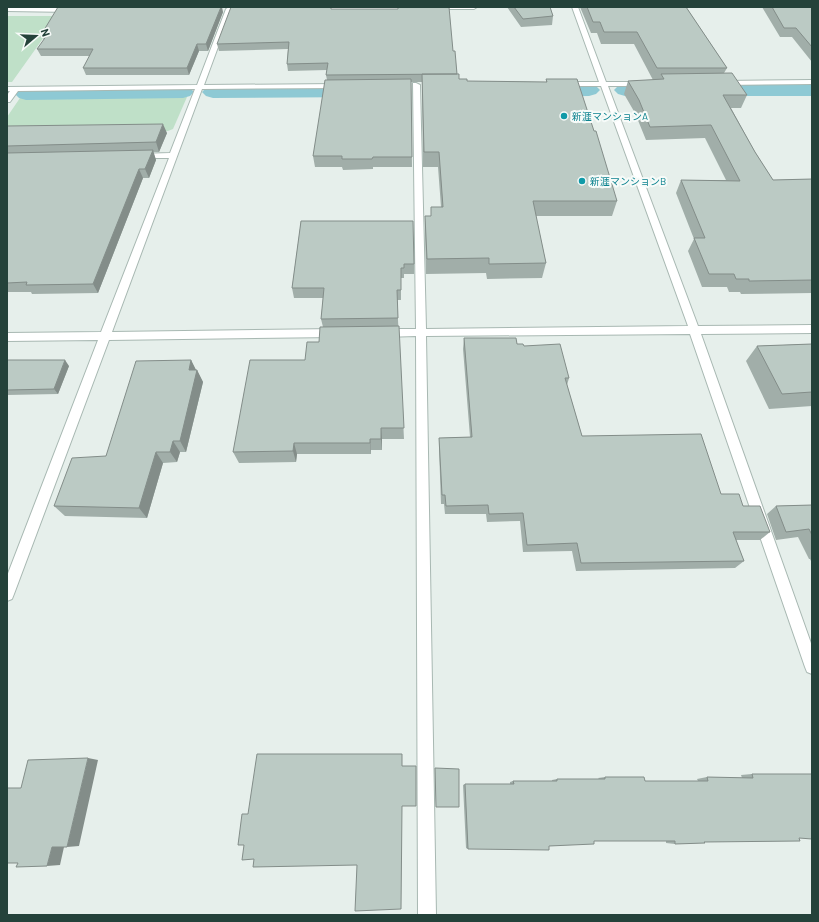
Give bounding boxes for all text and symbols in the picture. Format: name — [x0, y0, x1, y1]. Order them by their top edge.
north arrow — [16, 16, 56, 56]
text: N — [39, 27, 53, 38]
place label: 新涯マンションA — [572, 110, 648, 122]
marker: 新涯マンションA — [559, 111, 569, 121]
place label: 新涯マンションB — [590, 175, 666, 187]
marker: 新涯マンションB — [577, 176, 587, 186]

